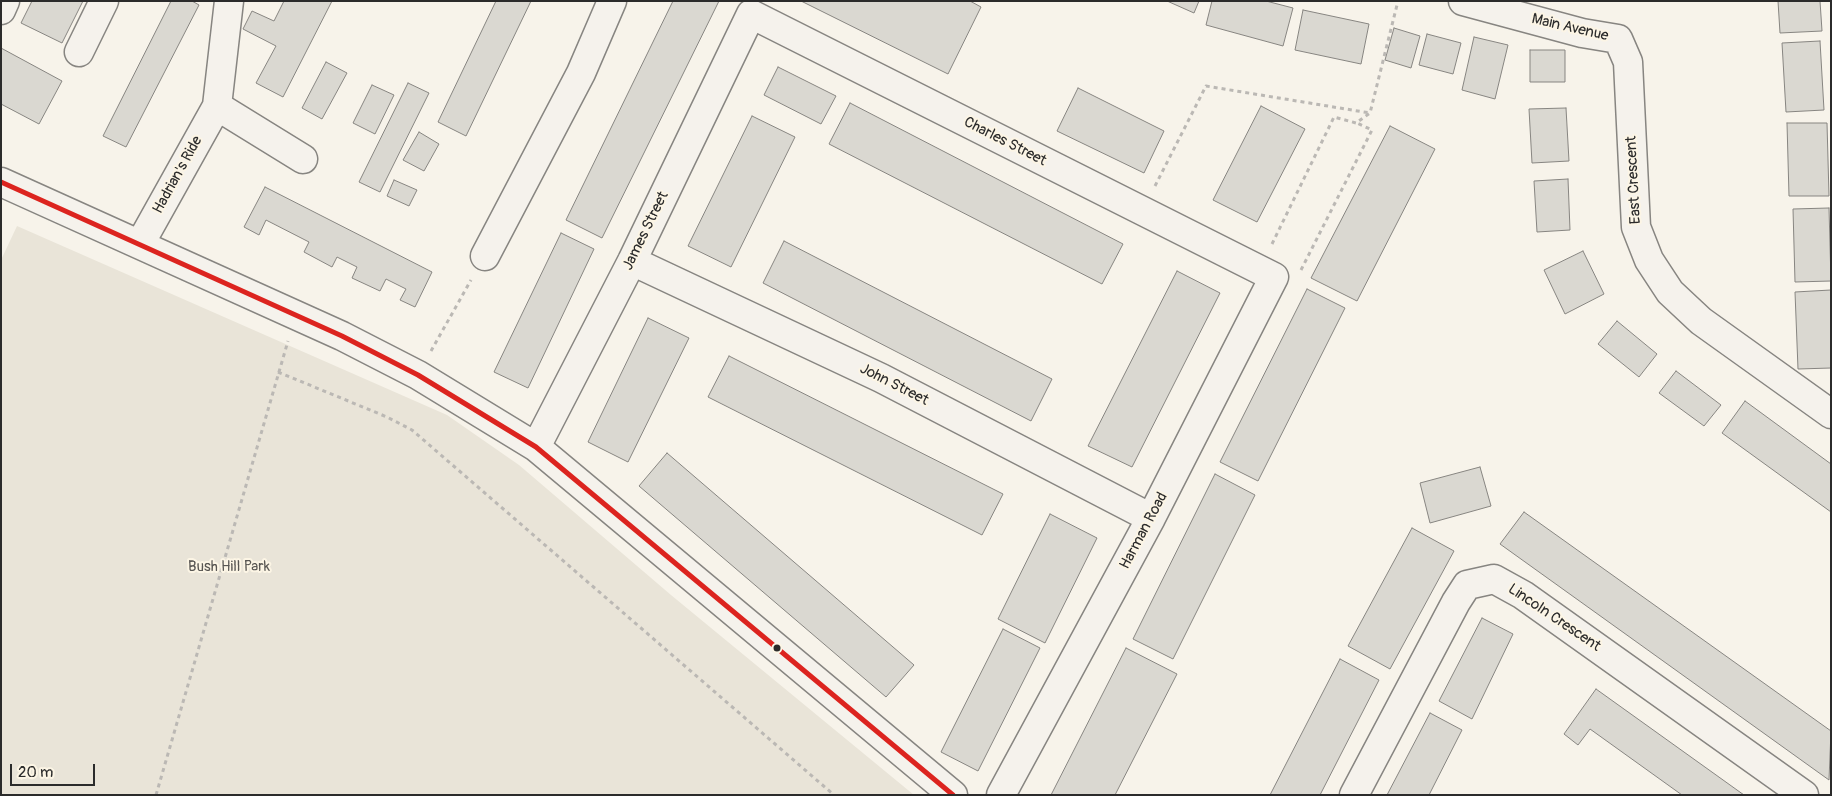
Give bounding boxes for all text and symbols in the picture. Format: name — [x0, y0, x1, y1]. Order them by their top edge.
street label: Main Avenue — [1530, 10, 1610, 46]
street label: Charles Street — [961, 114, 1049, 170]
street label: Hadrian's Ride — [149, 133, 207, 217]
street label: East Crescent — [1623, 135, 1645, 225]
street label: James Street — [619, 189, 673, 273]
street label: John Street — [857, 360, 931, 410]
street label: Harman Road — [1116, 489, 1172, 573]
park label: Bush Hill Park — [188, 558, 270, 576]
street label: Lincoln Crescent — [1504, 580, 1604, 656]
unlabelled marker — [772, 643, 782, 653]
scale bar — [12, 754, 98, 786]
text: 20 m — [18, 763, 53, 782]

